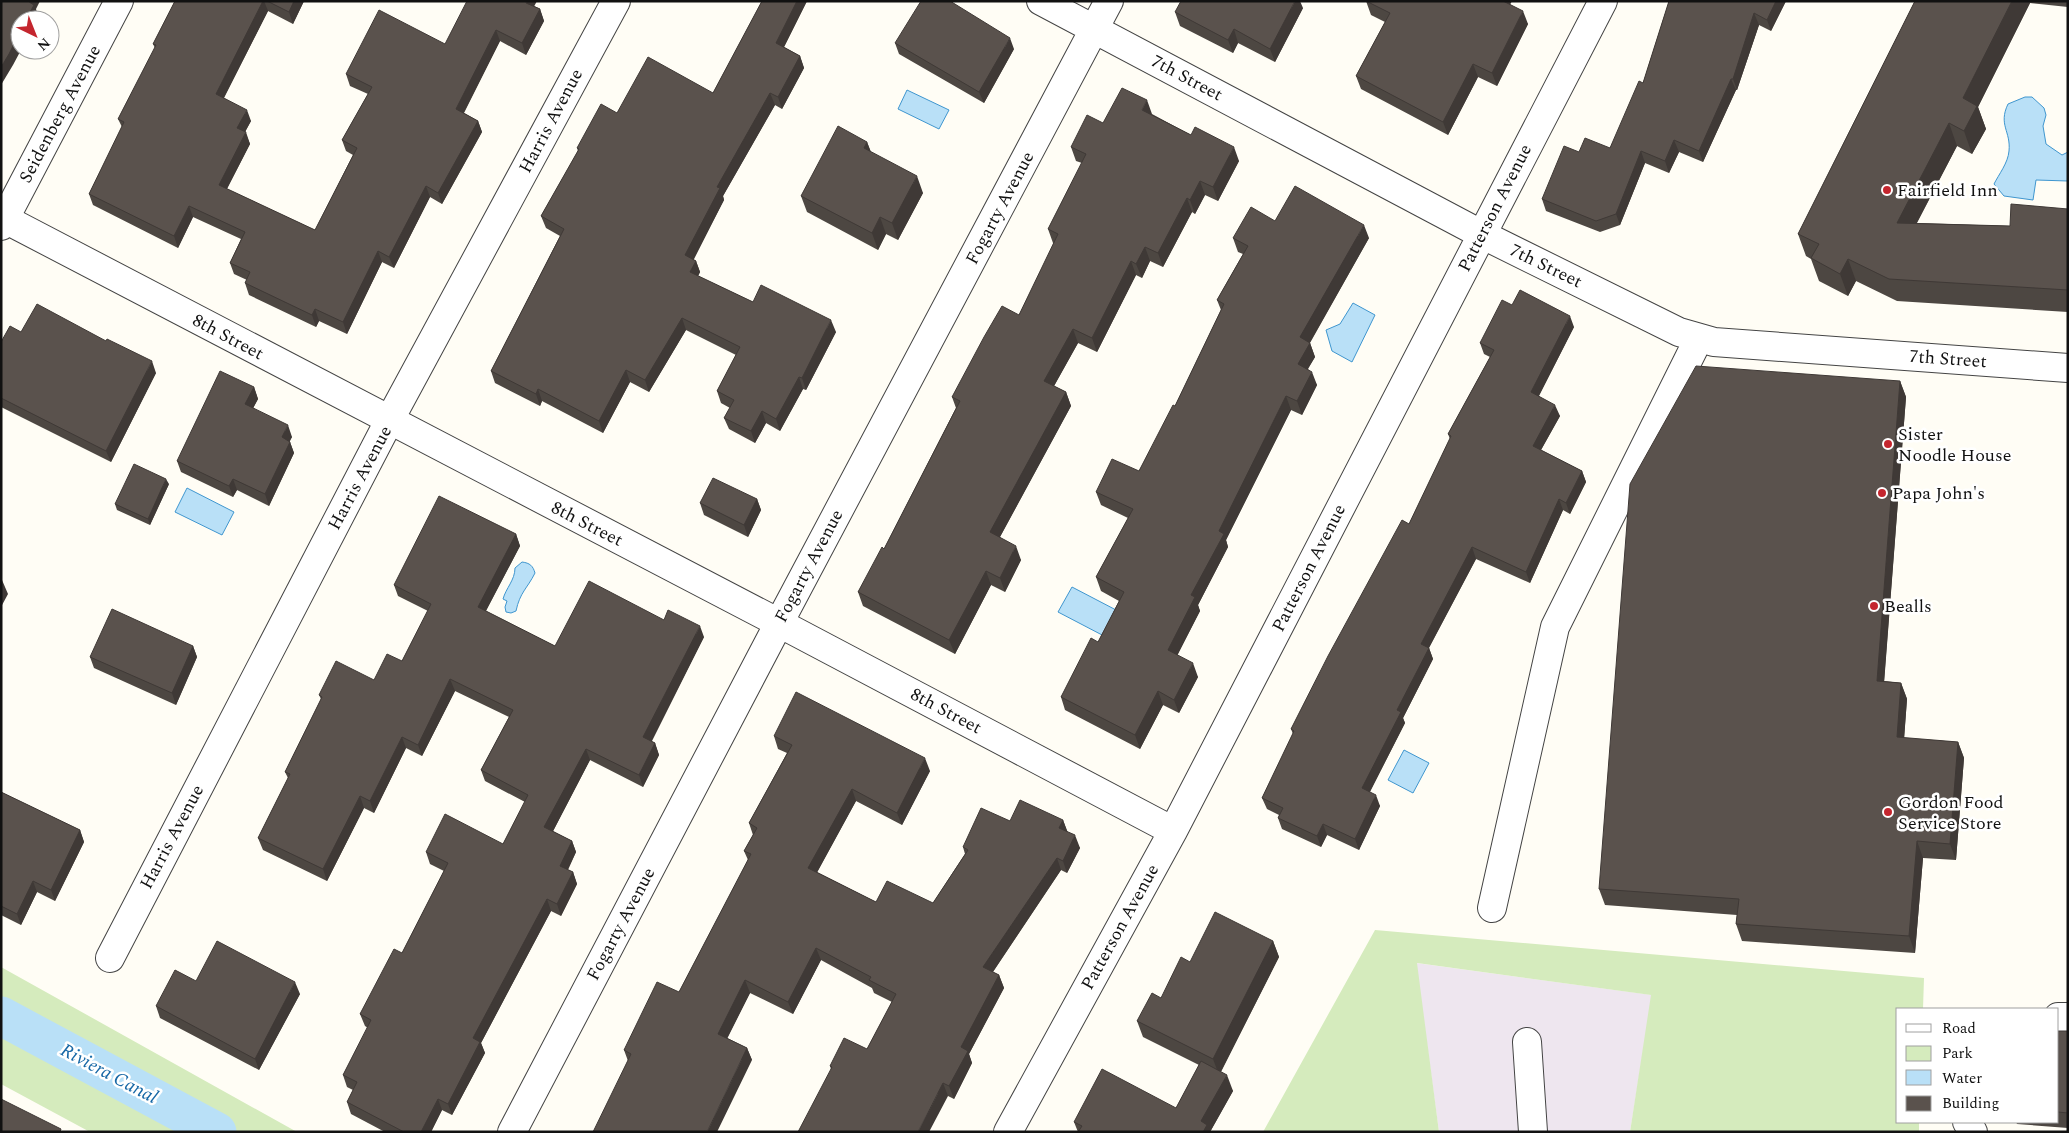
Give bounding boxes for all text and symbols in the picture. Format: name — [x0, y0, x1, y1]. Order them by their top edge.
north arrow — [10, 10, 60, 60]
text: N — [32, 33, 55, 56]
street label: Seidenberg Avenue — [12, 40, 108, 188]
street label: 7th Street — [1146, 48, 1228, 108]
street label: Harris Avenue — [512, 64, 590, 178]
street label: Patterson Avenue — [1451, 139, 1539, 277]
street label: Fogarty Avenue — [959, 147, 1041, 269]
place label: Fairfield Inn — [1897, 177, 1998, 204]
marker: Fairfield Inn — [1881, 184, 1893, 196]
street label: 7th Street — [1505, 237, 1587, 295]
street label: 8th Street — [187, 307, 269, 367]
street label: 7th Street — [1908, 343, 1988, 375]
street label: Harris Avenue — [321, 421, 399, 535]
place label: Sister Noodle House — [1898, 421, 2011, 469]
marker: Sister Noodle House — [1882, 438, 1894, 450]
place label: Papa John's — [1892, 480, 1985, 507]
marker: Papa John's — [1876, 487, 1888, 499]
street label: 8th Street — [546, 494, 628, 554]
street label: Patterson Avenue — [1265, 499, 1353, 637]
street label: Fogarty Avenue — [768, 505, 850, 627]
place label: Bealls — [1884, 593, 1932, 620]
marker: Bealls — [1868, 600, 1880, 612]
street label: 8th Street — [905, 681, 987, 741]
street label: Harris Avenue — [133, 780, 211, 894]
place label: Gordon Food Service Store — [1898, 789, 2004, 837]
marker: Gordon Food Service Store — [1882, 806, 1894, 818]
street label: Patterson Avenue — [1074, 859, 1166, 995]
street label: Fogarty Avenue — [580, 863, 662, 985]
legend — [1896, 1008, 2059, 1123]
text: Road — [1942, 1017, 1976, 1040]
water label: Riviera Canal — [55, 1036, 163, 1112]
text: Park — [1942, 1042, 1973, 1065]
text: Water — [1942, 1067, 1982, 1090]
text: Building — [1942, 1092, 1999, 1115]

